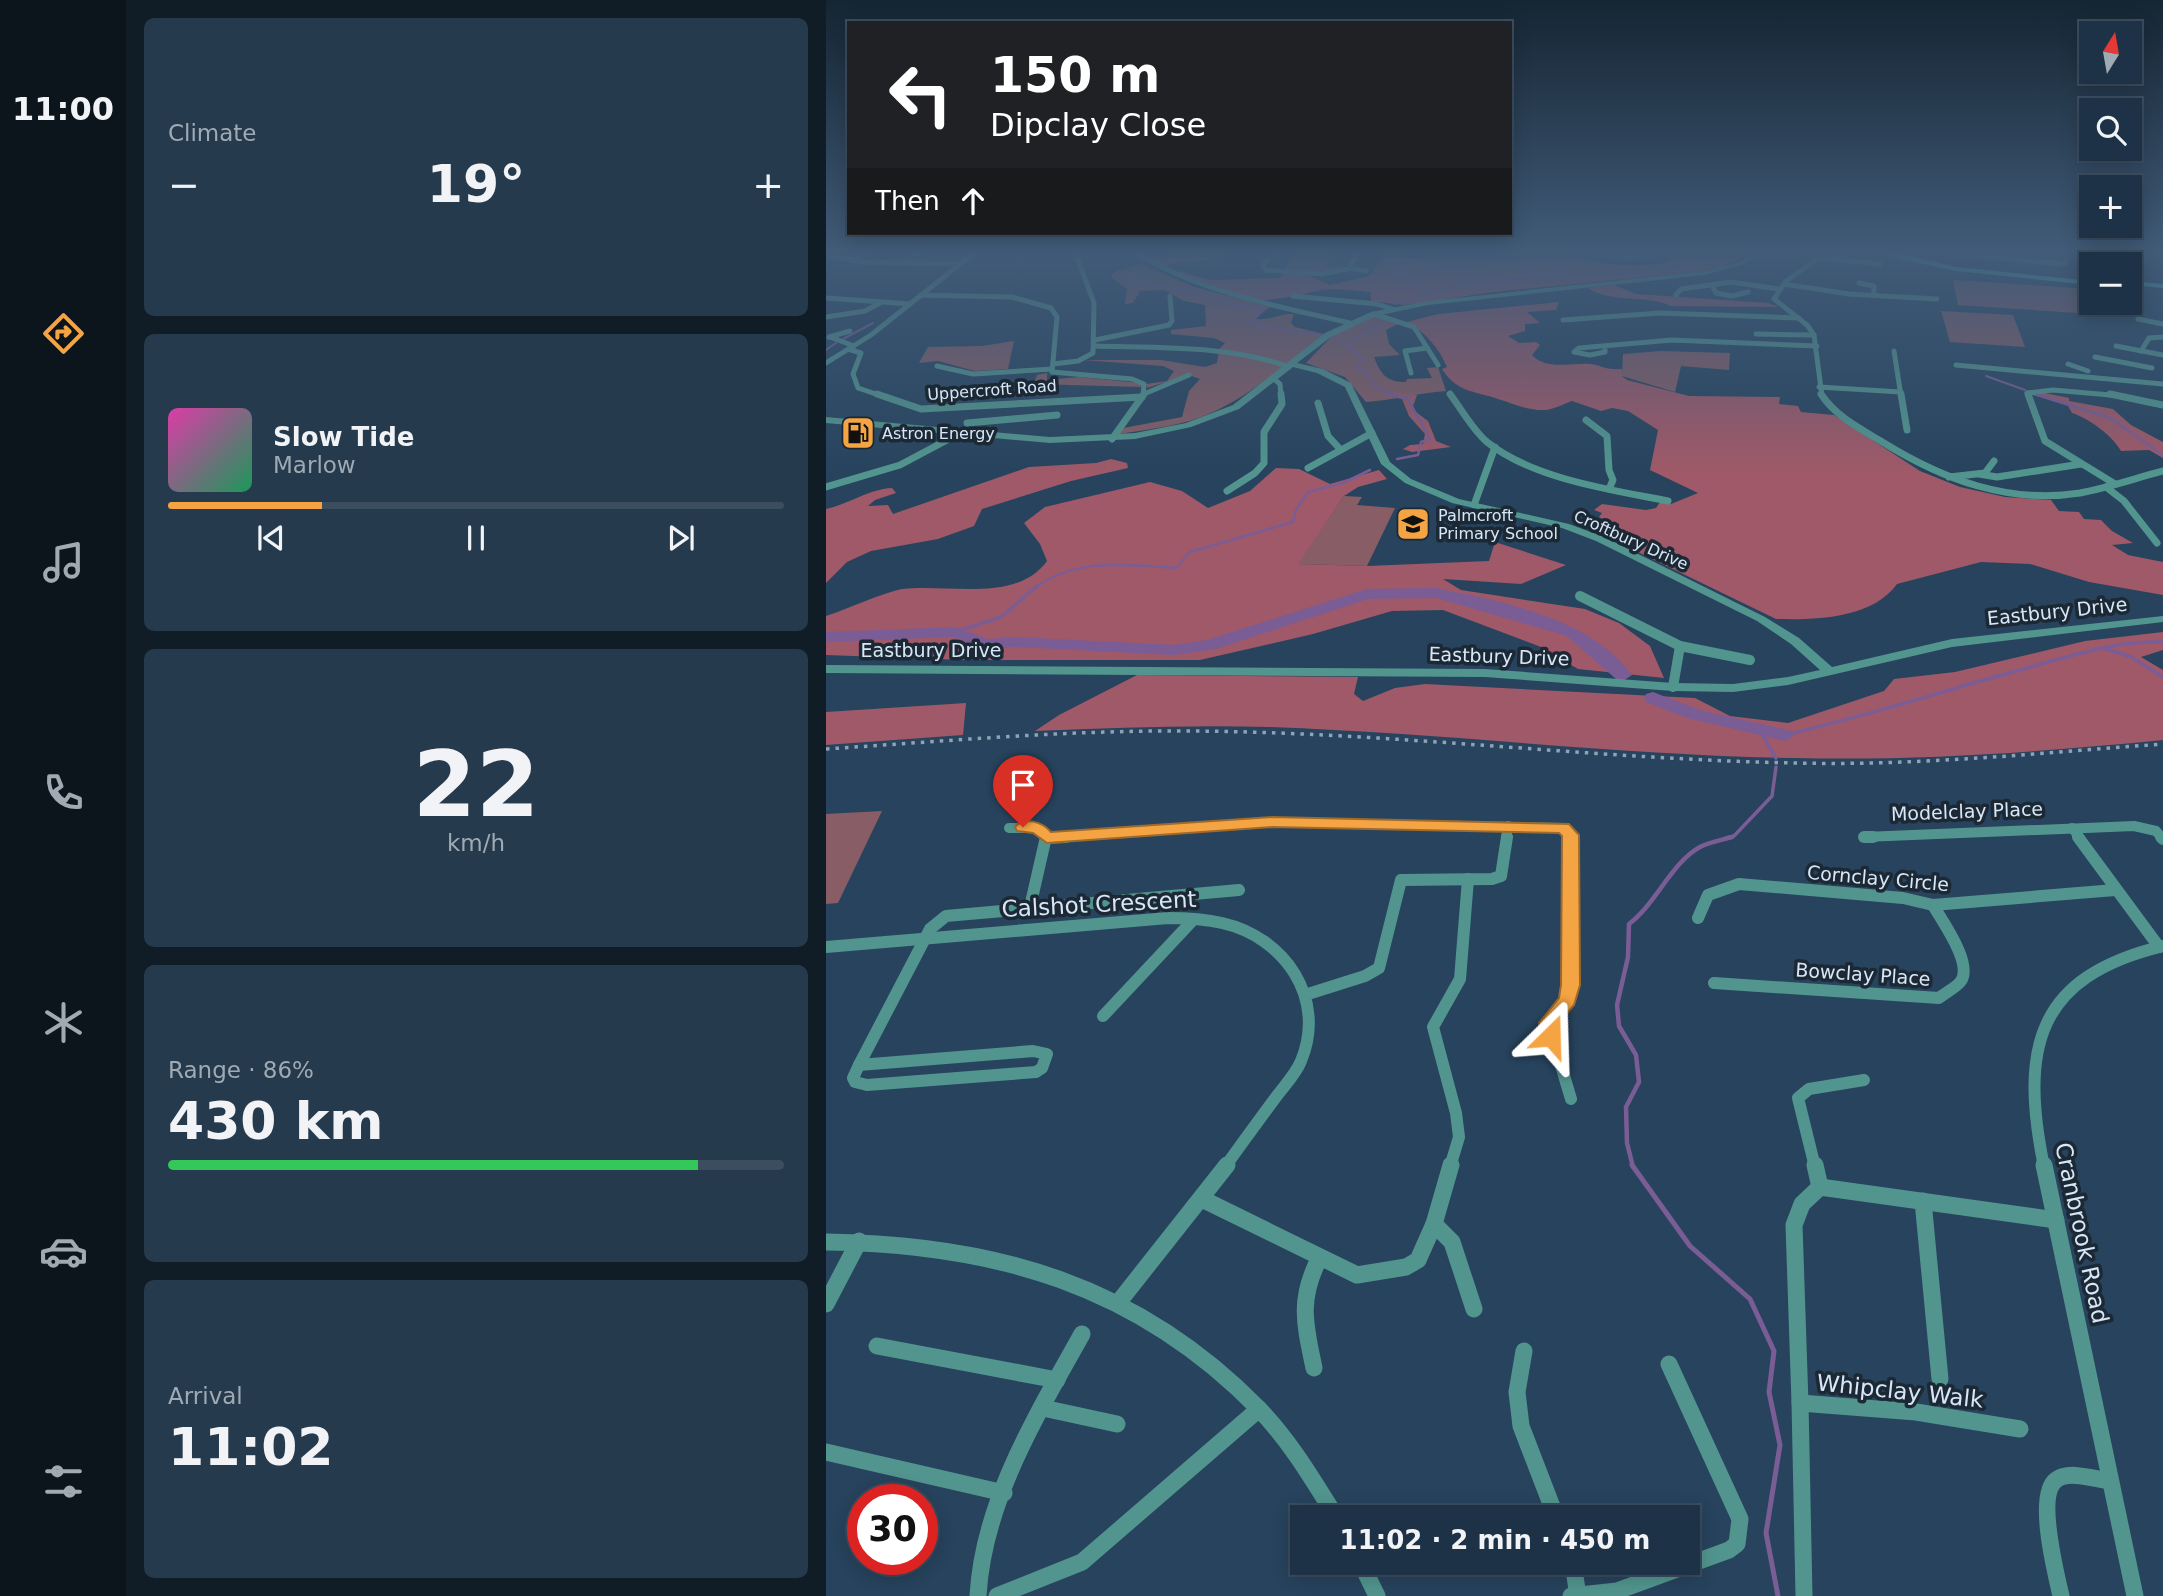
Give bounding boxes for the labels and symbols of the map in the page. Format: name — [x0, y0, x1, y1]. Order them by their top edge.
north arrow — [2079, 21, 2142, 84]
street label: Uppercroft Road — [927, 376, 1057, 404]
fuel station icon: Astron Energy — [839, 414, 877, 452]
place label: Astron Energy — [882, 424, 995, 443]
school or university icon: Palmcroft Primary School — [1394, 505, 1432, 543]
place label: Palmcroft Primary School — [1438, 506, 1558, 543]
street label: Croftbury Drive — [1571, 506, 1691, 574]
street label: Eastbury Drive — [1986, 593, 2128, 629]
street label: Eastbury Drive — [861, 639, 1001, 661]
street label: Eastbury Drive — [1428, 643, 1570, 669]
pin — [993, 755, 1053, 827]
street label: Modelclay Place — [1891, 797, 2043, 825]
street label: Cornclay Circle — [1806, 861, 1950, 895]
street label: Calshot Crescent — [1001, 886, 1197, 922]
street label: Bowclay Place — [1795, 958, 1931, 990]
position arrow — [1514, 999, 1588, 1073]
street label: Cranbrook Road — [2050, 1140, 2114, 1326]
street label: Whipclay Walk — [1815, 1369, 1985, 1413]
speed limit sign: 30 — [847, 1484, 938, 1575]

